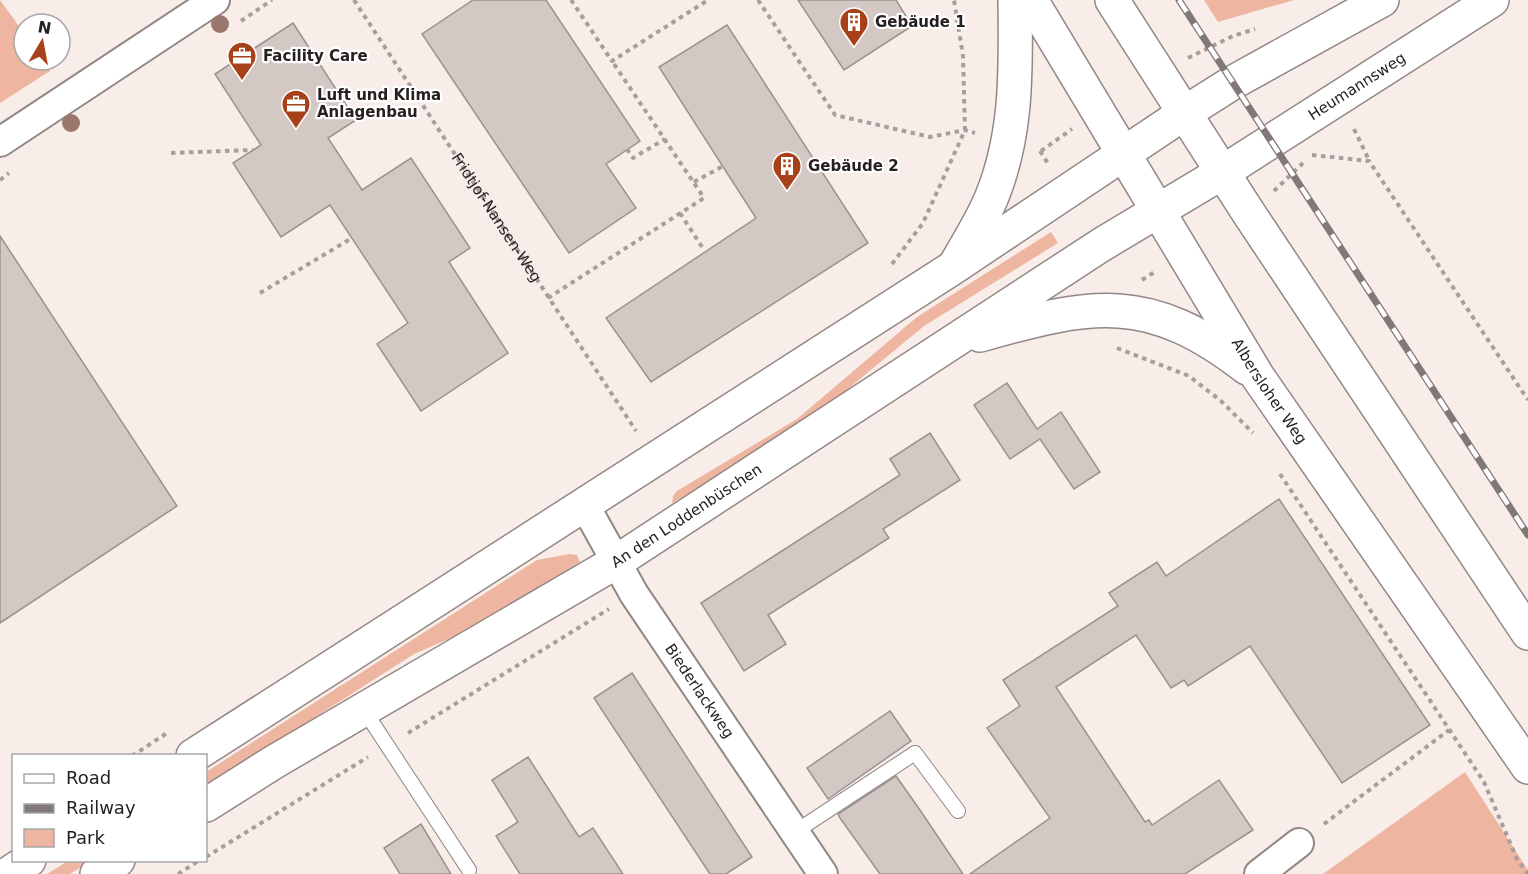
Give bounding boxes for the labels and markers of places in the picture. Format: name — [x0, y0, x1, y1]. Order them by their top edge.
building icon: Gebäude 1 — [838, 6, 870, 48]
place label: Gebäude 1 — [875, 13, 966, 31]
office icon: Facility Care — [226, 40, 258, 82]
place label: Facility Care — [263, 47, 368, 65]
place label: Luft und Klima Anlagenbau — [317, 86, 441, 121]
office icon: Luft und Klima Anlagenbau — [280, 88, 312, 130]
building icon: Gebäude 2 — [771, 150, 803, 192]
place label: Gebäude 2 — [808, 157, 899, 175]

